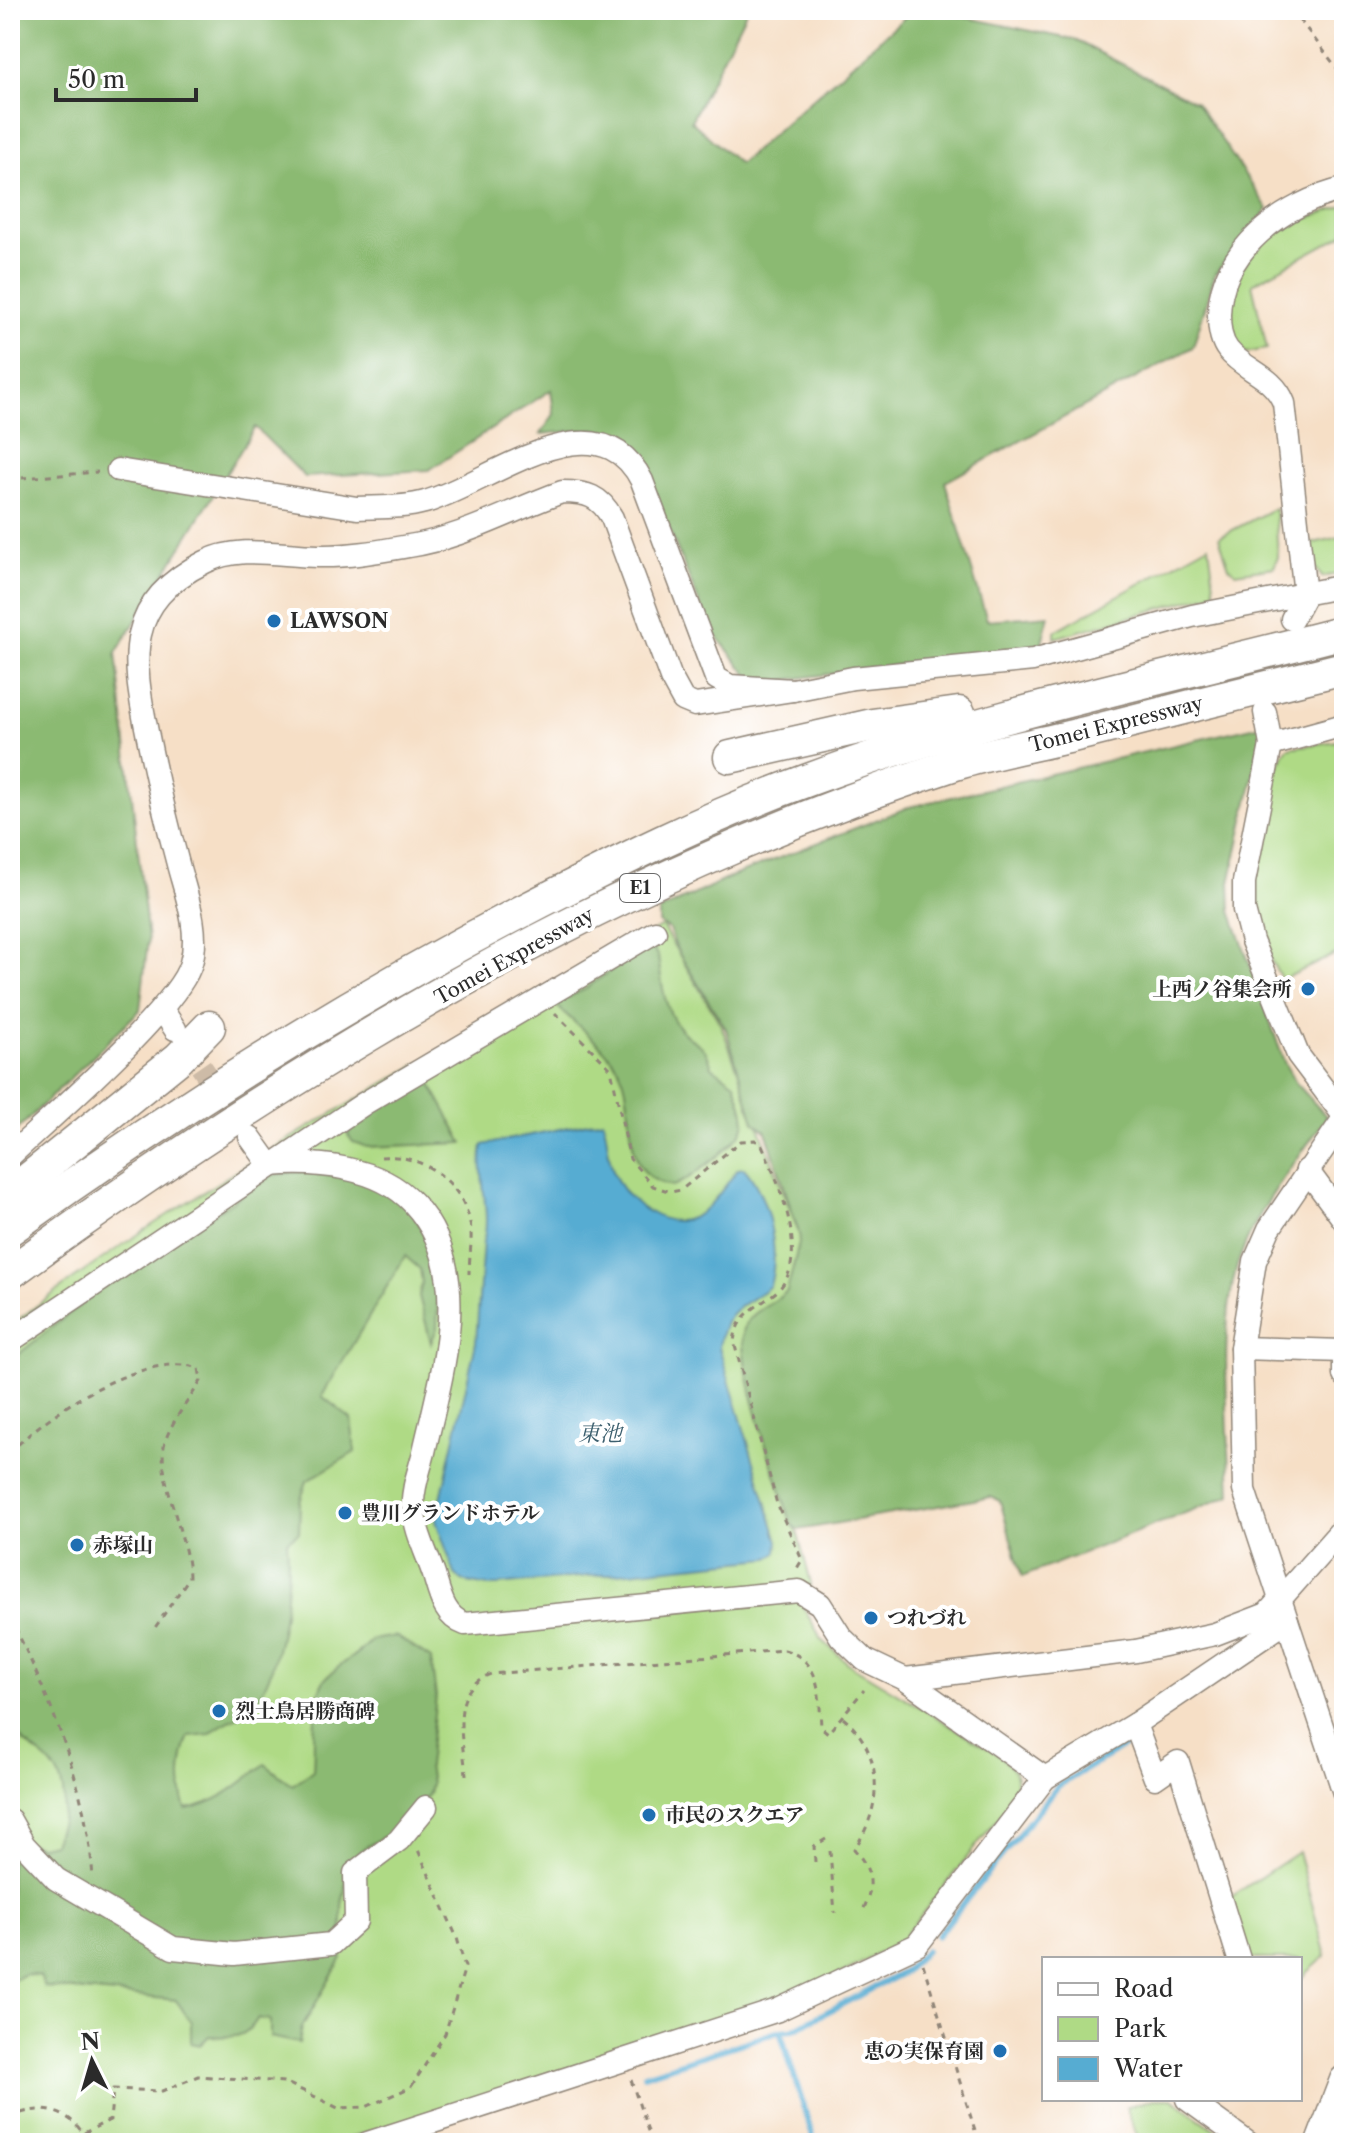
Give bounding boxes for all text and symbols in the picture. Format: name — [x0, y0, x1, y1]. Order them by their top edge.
scale bar — [56, 52, 196, 102]
text: 50 m — [68, 65, 125, 94]
place label: LAWSON — [290, 609, 388, 633]
marker: LAWSON — [265, 612, 283, 630]
street label: Tomei Expressway — [1027, 691, 1206, 757]
road number: E1 — [620, 874, 660, 902]
street label: Tomei Expressway — [430, 902, 598, 1010]
place label: 上西ノ谷集会所 — [1152, 977, 1292, 1001]
marker: 上西ノ谷集会所 — [1299, 980, 1317, 998]
water label: 東池 — [578, 1420, 625, 1447]
place label: 豊川グランドホテル — [361, 1501, 540, 1525]
marker: 豊川グランドホテル — [336, 1504, 354, 1522]
place label: 赤塚山 — [93, 1533, 153, 1557]
marker: 赤塚山 — [68, 1536, 86, 1554]
place label: つれづれ — [887, 1606, 967, 1630]
marker: つれづれ — [862, 1609, 880, 1627]
place label: 烈士鳥居勝商碑 — [235, 1699, 375, 1723]
marker: 烈士鳥居勝商碑 — [210, 1702, 228, 1720]
place label: 市民のスクエア — [665, 1803, 805, 1827]
marker: 市民のスクエア — [640, 1806, 658, 1824]
legend — [1042, 1957, 1302, 2101]
text: Road — [1114, 1974, 1174, 2003]
text: Park — [1114, 2014, 1167, 2043]
north arrow — [52, 2021, 132, 2101]
text: N — [80, 2027, 101, 2056]
place label: 恵の実保育園 — [864, 2039, 984, 2063]
marker: 恵の実保育園 — [991, 2042, 1009, 2060]
text: Water — [1113, 2054, 1183, 2083]

